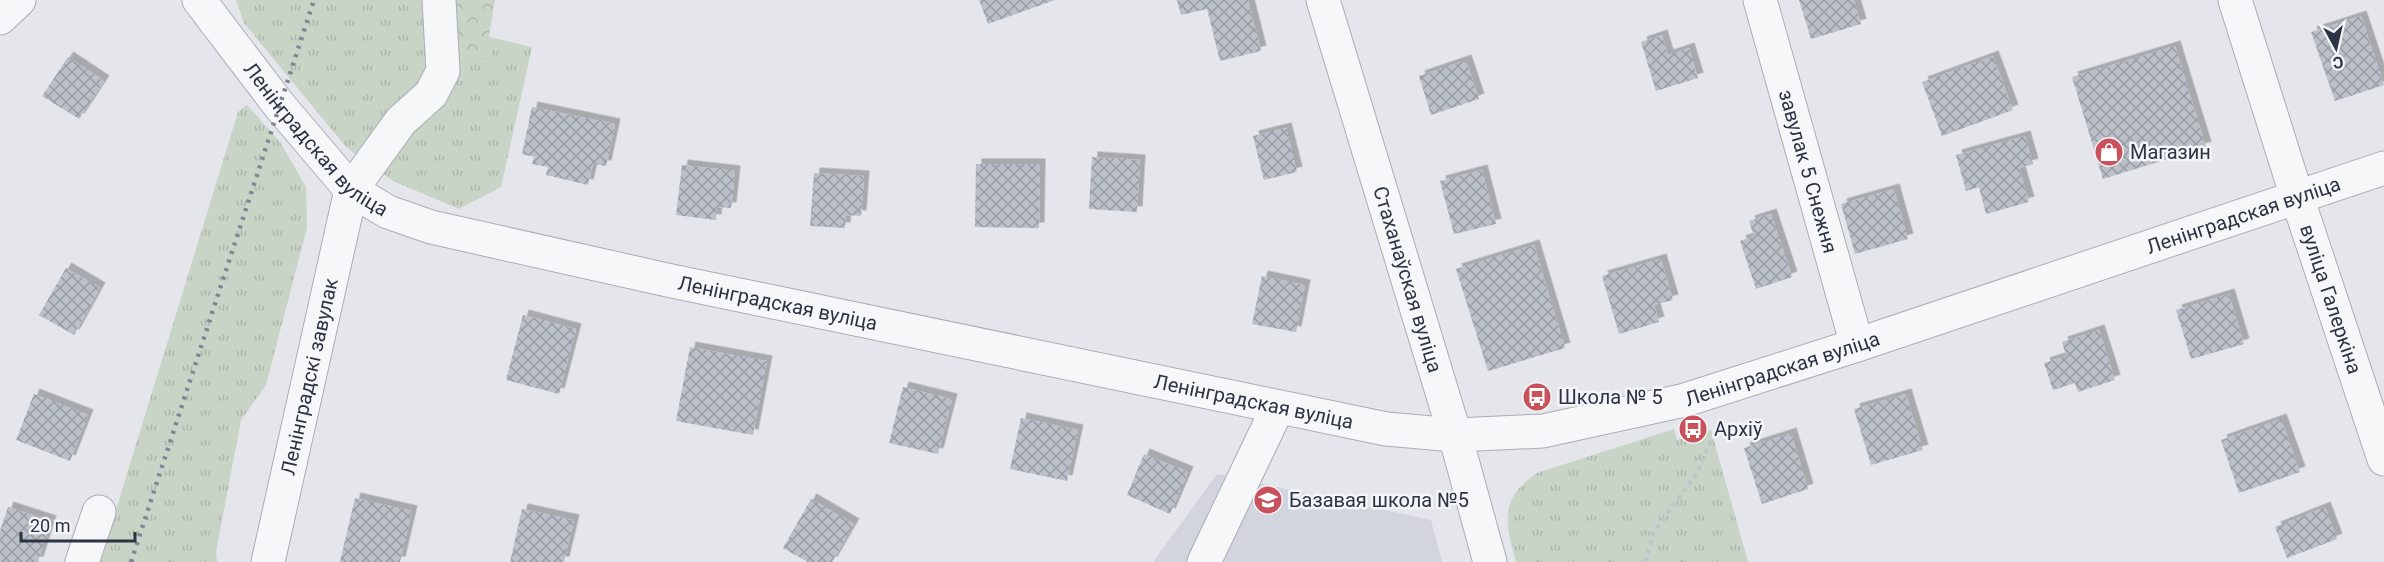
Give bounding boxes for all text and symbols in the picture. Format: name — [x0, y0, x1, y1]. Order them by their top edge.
north arrow — [2306, 18, 2366, 78]
text: С — [2332, 52, 2345, 72]
street label: Ленінградская вуліца — [239, 58, 392, 221]
street label: завулак 5 Снежня — [1774, 87, 1843, 256]
shop icon: Магазин — [2093, 136, 2125, 168]
place label: Магазин — [2130, 140, 2211, 164]
street label: Ленінградская вуліца — [2143, 172, 2343, 259]
street label: Стаханаўская вуліца — [1368, 183, 1447, 375]
street label: вуліца Галеркіна — [2295, 221, 2367, 377]
street label: Ленінградская вуліца — [676, 271, 880, 335]
street label: Ленінградскі завулак — [276, 276, 343, 477]
street label: Ленінградская вуліца — [1682, 326, 1883, 411]
street label: Ленінградская вуліца — [1152, 369, 1356, 434]
bus stop icon: Школа № 5 — [1521, 381, 1553, 413]
place label: Школа № 5 — [1558, 385, 1663, 409]
bus stop icon: Архіў — [1677, 413, 1709, 445]
place label: Архіў — [1714, 417, 1763, 441]
school or university icon: Базавая школа №5 — [1252, 484, 1284, 516]
place label: Базавая школа №5 — [1289, 488, 1469, 512]
scale bar — [21, 505, 135, 543]
text: 20 m — [30, 515, 70, 536]

